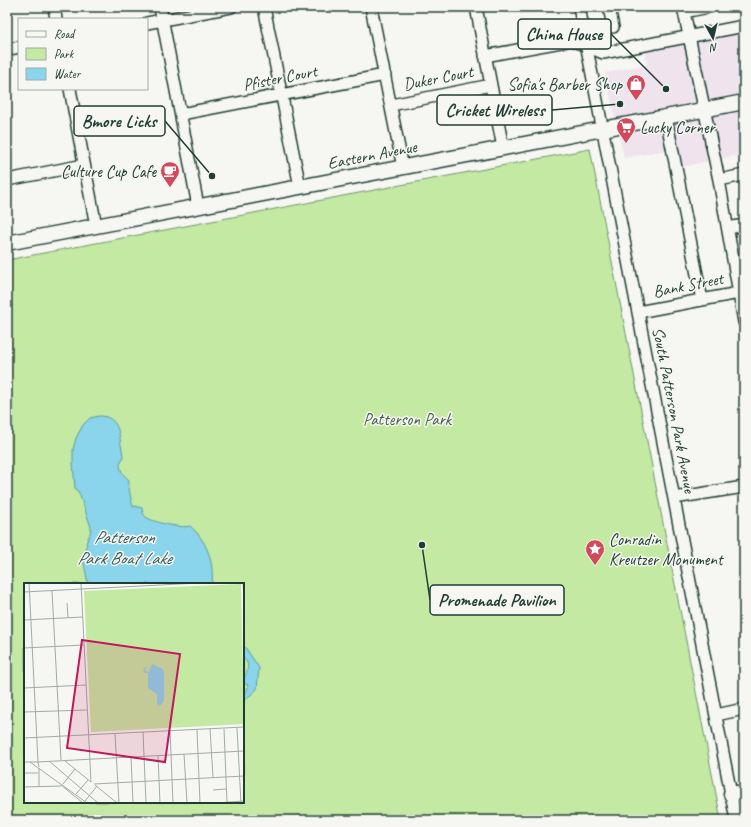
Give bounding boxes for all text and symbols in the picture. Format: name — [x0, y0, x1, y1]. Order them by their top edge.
legend — [18, 18, 148, 90]
north arrow — [693, 18, 733, 58]
callout: China House — [518, 19, 611, 49]
text: China House — [526, 23, 604, 45]
text: Road — [54, 26, 76, 42]
text: N — [708, 40, 719, 56]
text: Park — [54, 46, 75, 62]
street label: Pfister Court — [241, 60, 321, 95]
street label: Duker Court — [401, 61, 477, 95]
text: Water — [54, 66, 82, 82]
shop icon: Sofia's Barber Shop — [625, 73, 647, 101]
place label: Sofia's Barber Shop — [507, 74, 624, 95]
callout: Cricket Wireless — [437, 95, 552, 125]
text: Cricket Wireless — [445, 99, 546, 121]
callout: Bmore Licks — [74, 106, 165, 136]
text: Bmore Licks — [82, 110, 158, 132]
supermarket icon: Lucky Corner — [615, 116, 637, 144]
place label: Lucky Corner — [640, 117, 716, 138]
street label: Eastern Avenue — [326, 136, 420, 174]
cafe icon: Culture Cup Cafe — [159, 160, 181, 188]
place label: Culture Cup Cafe — [61, 161, 157, 182]
street label: Bank Street — [651, 267, 727, 302]
street label: South Patterson Park Avenue — [648, 325, 701, 496]
park label: Patterson Park — [363, 409, 453, 430]
water label: Patterson Park Boat Lake — [77, 526, 174, 569]
place label: Conradin Kreutzer Monument — [609, 529, 725, 570]
place icon: Conradin Kreutzer Monument — [584, 538, 606, 566]
inset map — [24, 583, 244, 803]
callout: Promenade Pavilion — [430, 585, 564, 615]
text: Promenade Pavilion — [438, 589, 557, 611]

